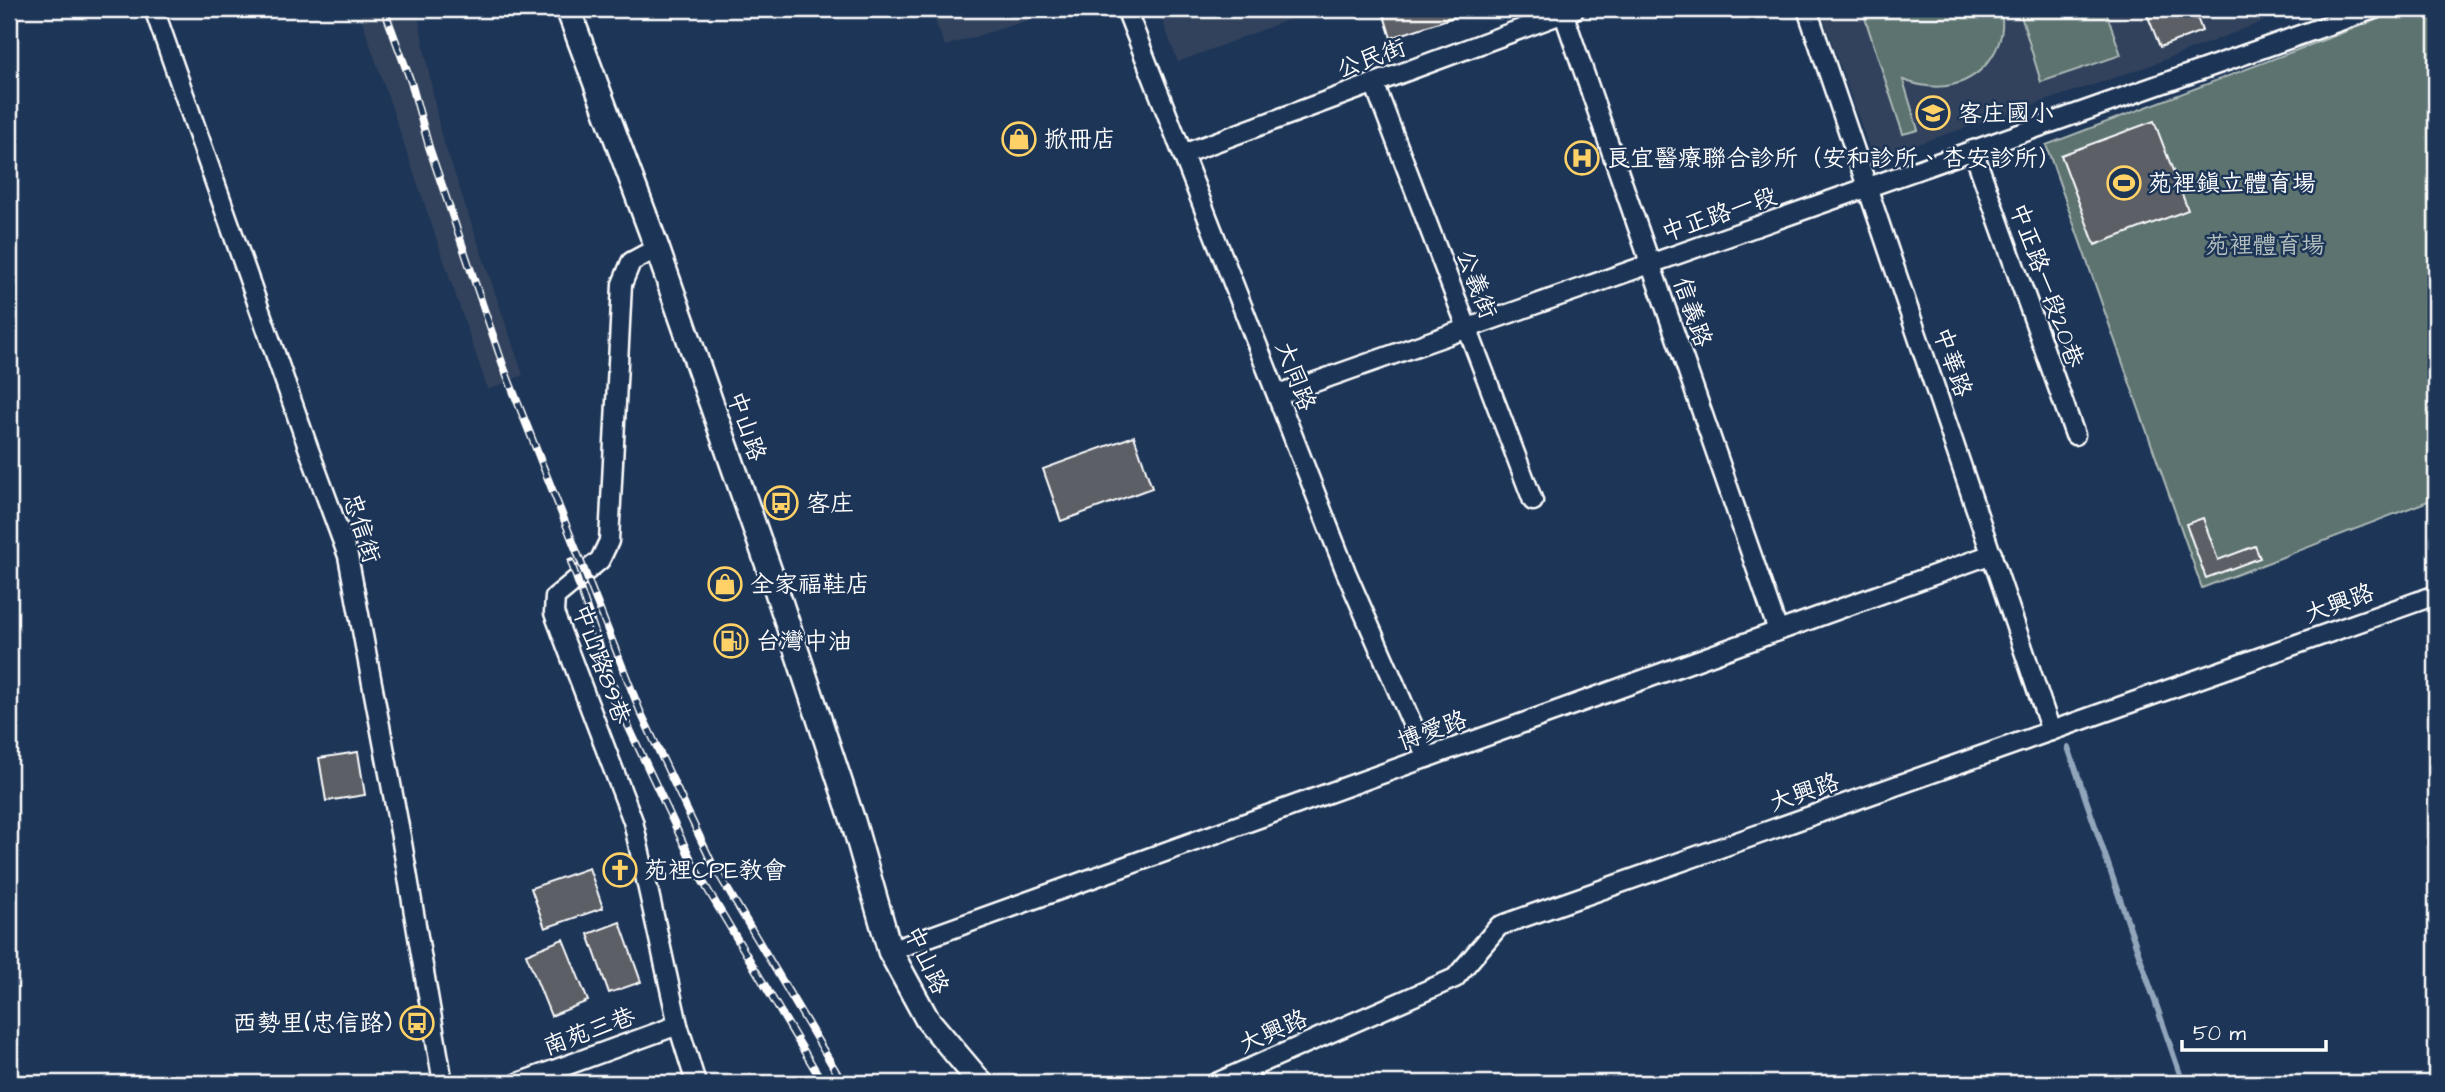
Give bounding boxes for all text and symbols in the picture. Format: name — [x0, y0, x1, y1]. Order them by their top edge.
street label: 公民街 — [1332, 31, 1411, 87]
school or university icon: 客庄國小 — [1914, 94, 1952, 132]
place label: 客庄國小 — [1958, 97, 2054, 131]
shop icon: 掀冊店 — [1000, 120, 1038, 158]
place label: 掀冊店 — [1044, 123, 1116, 157]
hospital icon: 良宜醫療聯合診所（安和診所、杏安診所） — [1563, 139, 1601, 177]
place label: 良宜醫療聯合診所（安和診所、杏安診所） — [1606, 142, 2062, 176]
sports icon: 苑裡鎮立體育場 — [2105, 164, 2143, 202]
place label: 苑裡鎮立體育場 — [2148, 167, 2316, 201]
street label: 中正路一段 — [1657, 179, 1782, 251]
street label: 中正路一段20巷 — [2001, 198, 2092, 372]
park label: 苑裡體育場 — [2205, 229, 2325, 263]
street label: 公義街 — [1447, 245, 1505, 324]
street label: 信義路 — [1664, 273, 1720, 352]
street label: 中華路 — [1924, 323, 1980, 402]
street label: 大同路 — [1266, 337, 1324, 416]
street label: 中山路 — [718, 387, 774, 466]
bus stop icon: 客庄 — [762, 484, 800, 522]
place label: 客庄 — [806, 487, 854, 521]
street label: 忠信街 — [334, 489, 388, 568]
shop icon: 全家福鞋店 — [706, 565, 744, 603]
place label: 全家福鞋店 — [750, 568, 870, 602]
street label: 大興路 — [2300, 576, 2379, 632]
street label: 中山路89巷 — [564, 600, 638, 729]
fuel station icon: 台灣中油 — [712, 622, 750, 660]
place label: 台灣中油 — [756, 625, 852, 659]
street label: 博愛路 — [1393, 703, 1472, 759]
street label: 大興路 — [1765, 765, 1844, 821]
church icon: 苑裡CPE教會 — [601, 851, 639, 889]
place label: 苑裡CPE教會 — [644, 854, 787, 888]
street label: 中山路 — [895, 921, 957, 1000]
street label: 南苑三巷 — [538, 1000, 640, 1064]
street label: 大興路 — [1234, 1002, 1313, 1062]
bus stop icon: 西勢里(忠信路) — [398, 1004, 436, 1042]
place label: 西勢里(忠信路) — [232, 1007, 392, 1041]
scale bar — [2182, 1008, 2326, 1052]
text: 50 m — [2193, 1019, 2247, 1048]

